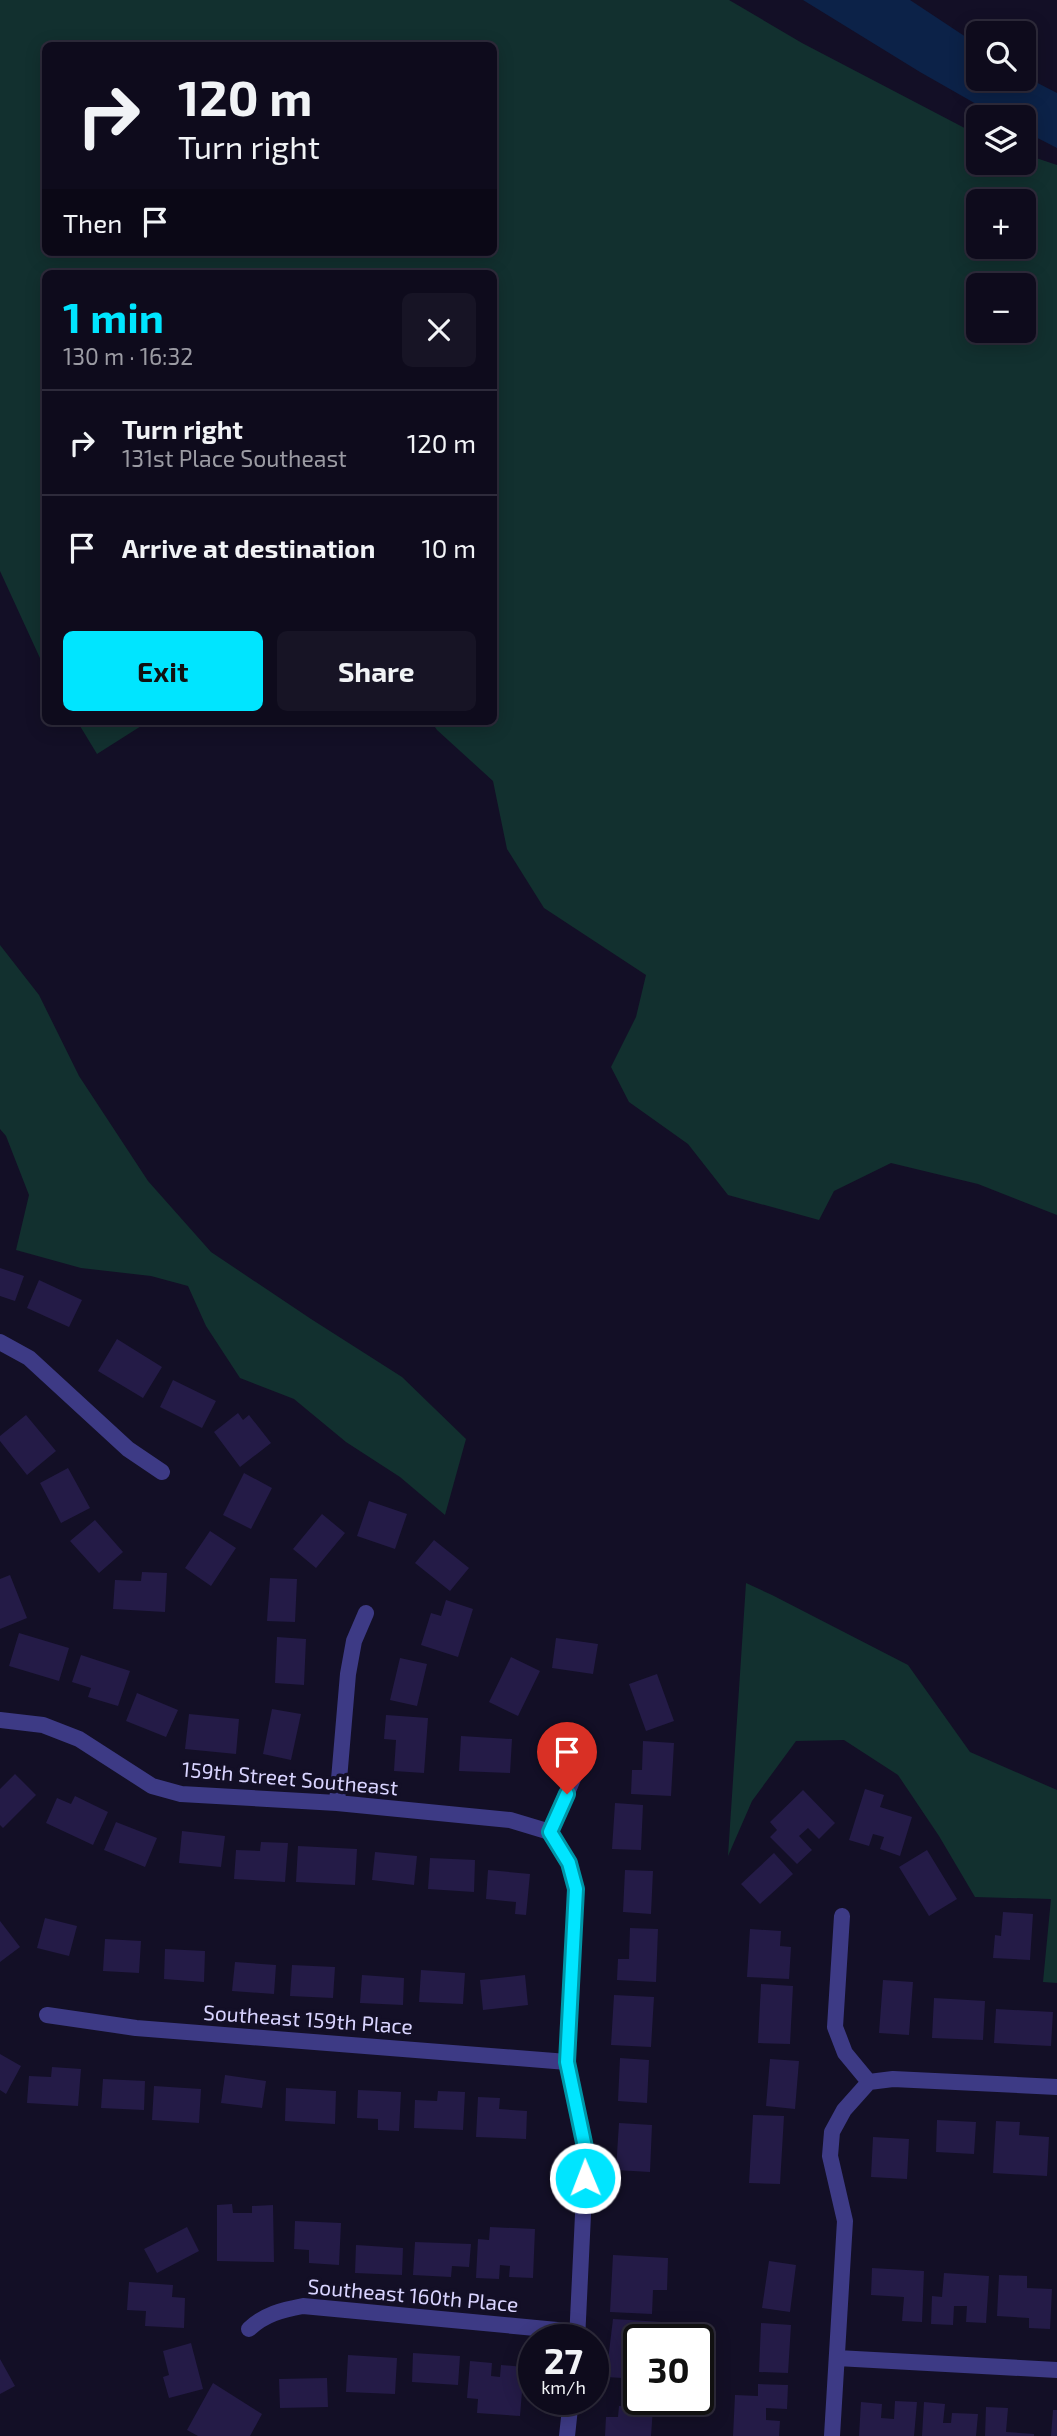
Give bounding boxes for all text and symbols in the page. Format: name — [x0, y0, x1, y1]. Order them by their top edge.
map controls — [966, 21, 1036, 343]
button: search — [966, 21, 1036, 91]
text: 120 m — [178, 67, 312, 126]
icon: right — [63, 70, 154, 161]
button: layers — [966, 105, 1036, 175]
text: Turn right — [178, 127, 320, 165]
button: + — [966, 189, 1036, 259]
icon: arrive — [136, 203, 174, 241]
text: Then — [63, 207, 122, 238]
button: − — [966, 273, 1036, 343]
text: 1 min — [63, 291, 164, 341]
button: close — [402, 293, 476, 367]
text: 130 m · 16:32 — [63, 342, 193, 370]
text: Turn right — [122, 413, 243, 444]
icon: right — [63, 424, 101, 462]
text: 120 m — [407, 427, 476, 458]
text: 131st Place Southeast — [122, 444, 347, 472]
icon: arrive — [63, 529, 101, 567]
text: Arrive at destination — [122, 532, 375, 563]
text: 10 m — [421, 532, 476, 563]
button: Exit — [63, 631, 263, 711]
button: Share — [277, 631, 476, 711]
pin — [537, 1722, 597, 1794]
icon: arrive — [548, 1733, 586, 1771]
street label: 159th Street Southeast — [181, 1756, 399, 1799]
street label: Southeast 159th Place — [202, 1999, 414, 2038]
position arrow — [548, 2141, 622, 2215]
street label: Southeast 160th Place — [307, 2273, 520, 2316]
speed limit sign: 30 — [623, 2324, 714, 2415]
text: 27 — [544, 2339, 583, 2381]
text: km/h — [541, 2376, 586, 2398]

